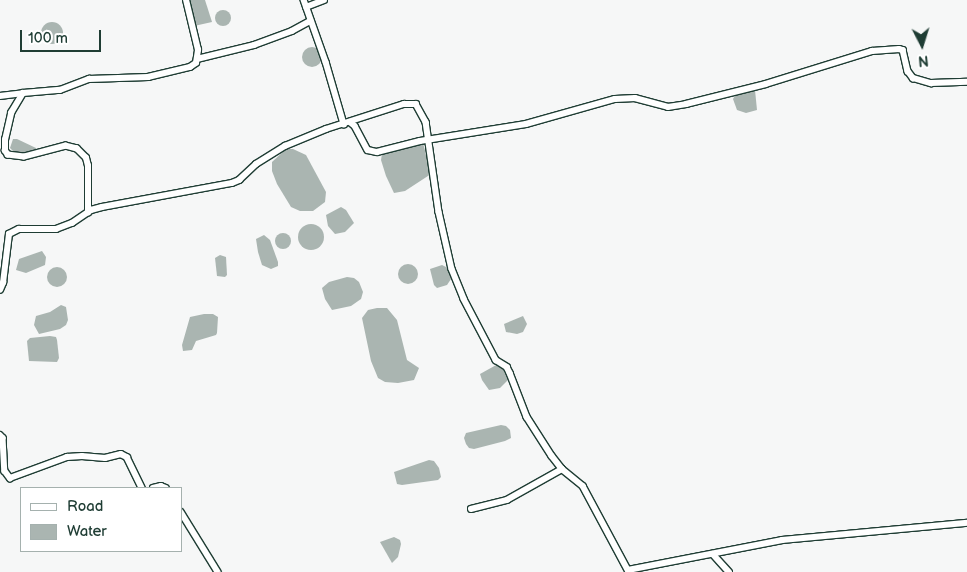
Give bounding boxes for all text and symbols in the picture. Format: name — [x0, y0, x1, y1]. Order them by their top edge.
scale bar — [22, 20, 104, 52]
north arrow — [897, 20, 947, 70]
text: 100 m — [28, 29, 68, 48]
text: N — [917, 52, 929, 69]
legend — [20, 487, 182, 552]
text: Road — [67, 497, 103, 516]
text: Water — [67, 522, 107, 541]

